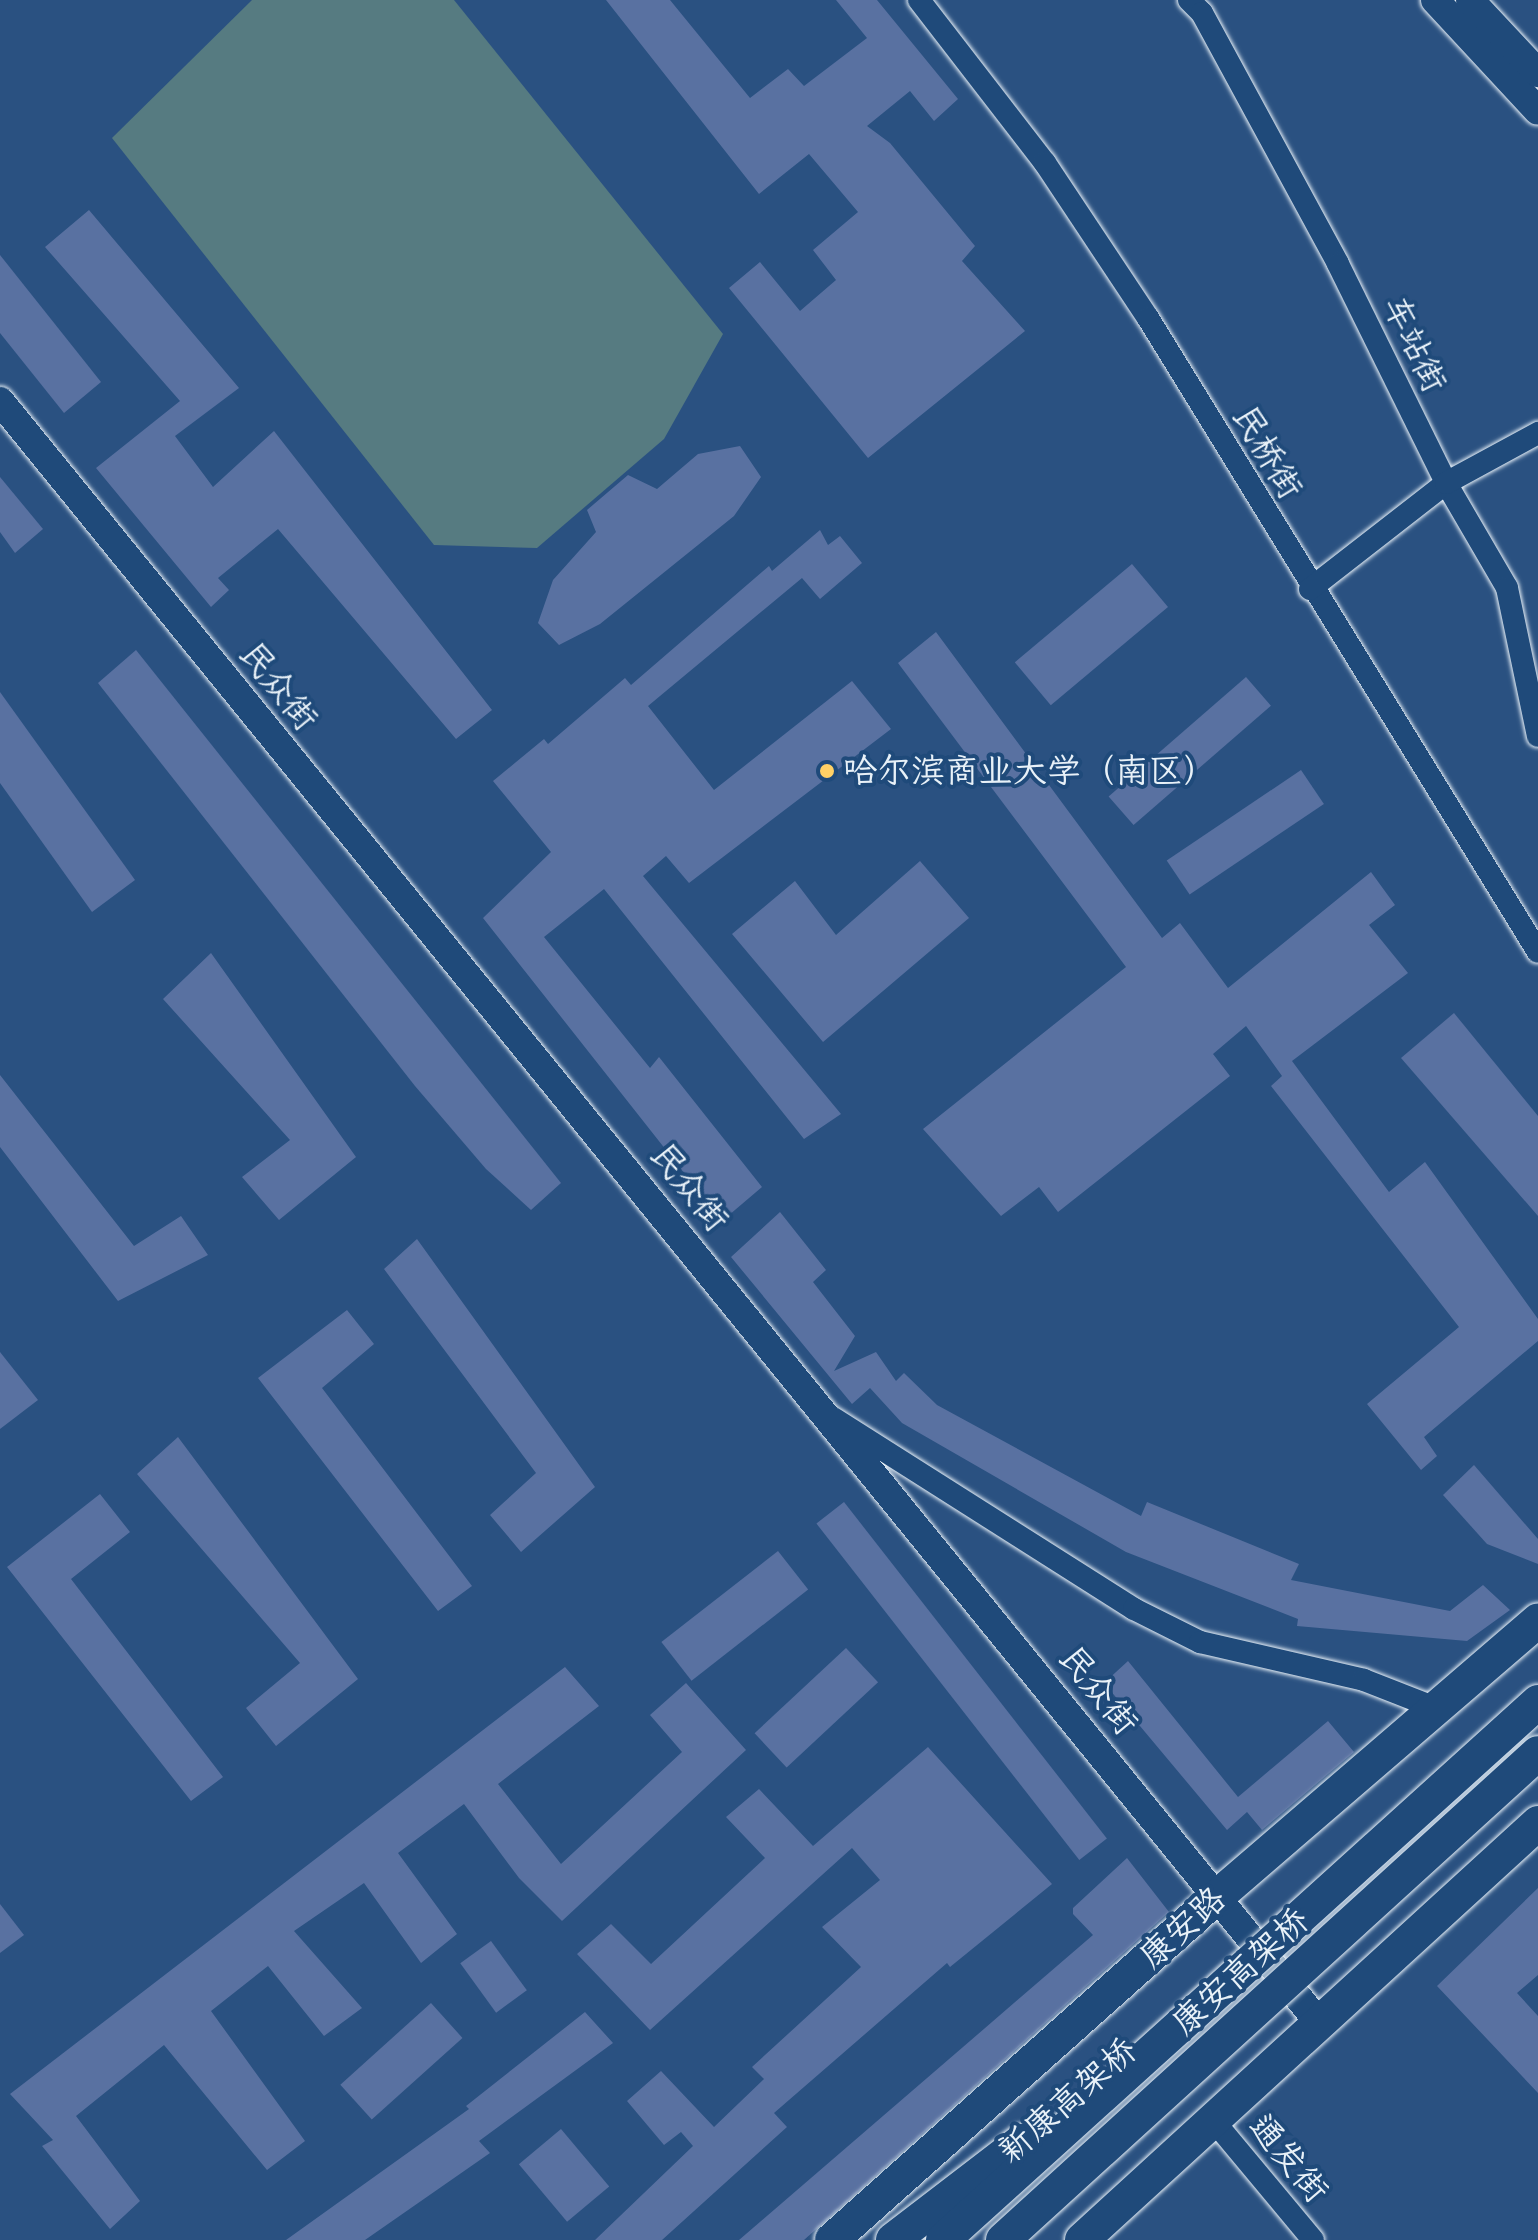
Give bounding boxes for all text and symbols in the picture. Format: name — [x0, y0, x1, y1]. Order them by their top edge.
street label: 车站街 — [1374, 289, 1456, 399]
street label: 民桥街 — [1224, 398, 1312, 506]
street label: 民众街 — [231, 634, 327, 738]
place label: 哈尔滨商业大学（南区） — [843, 751, 1217, 791]
marker: 哈尔滨商业大学（南区） — [818, 762, 836, 780]
street label: 民众街 — [642, 1135, 738, 1239]
street label: 民众街 — [1051, 1638, 1147, 1742]
street label: 康安路 — [1130, 1878, 1234, 1976]
street label: 康安高架桥 — [1163, 1899, 1317, 2043]
street label: 新康高架桥 — [989, 2029, 1145, 2171]
street label: 通发街 — [1241, 2106, 1337, 2210]

